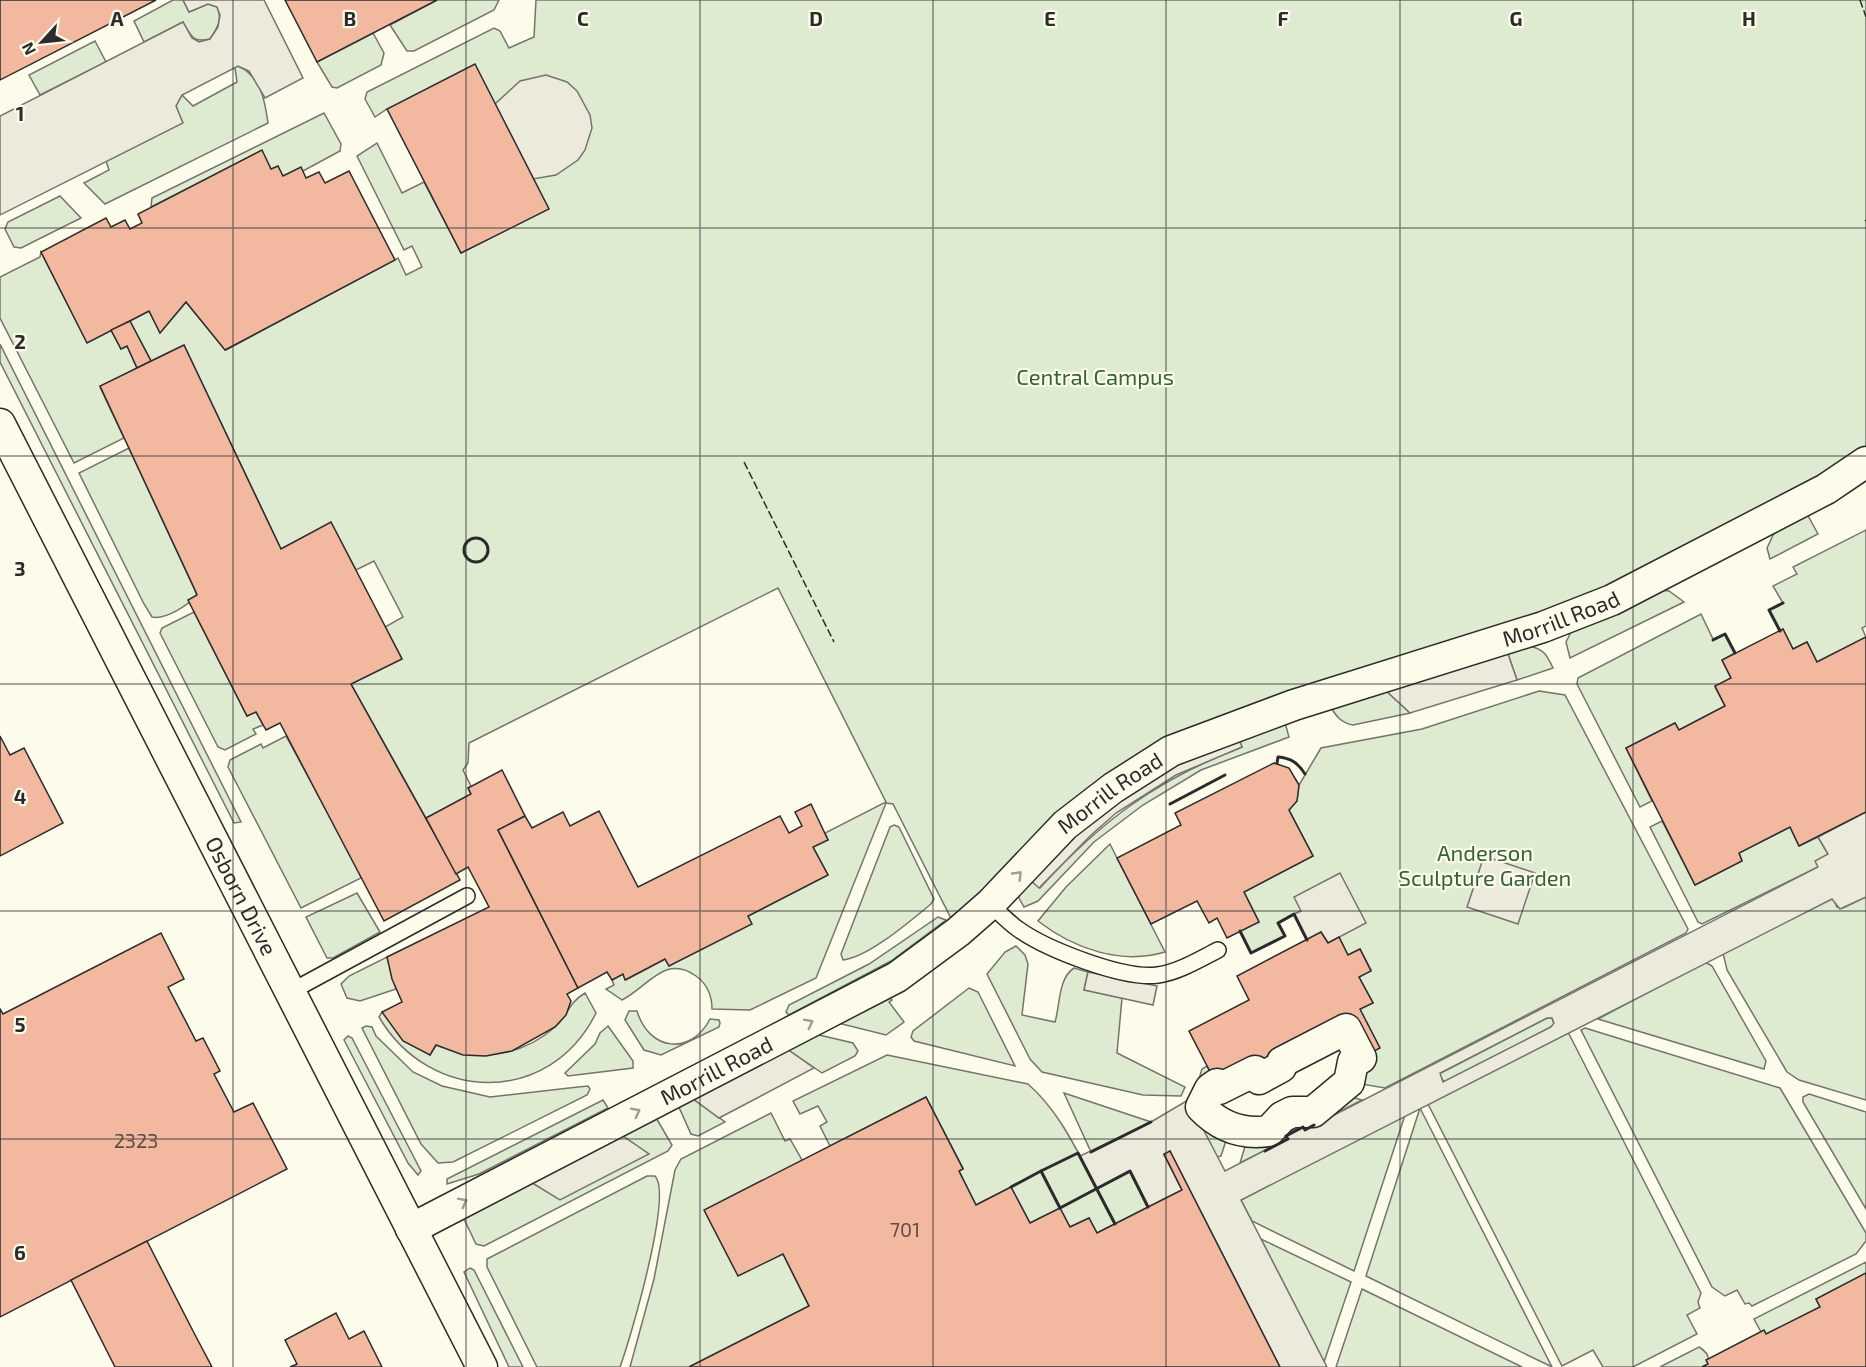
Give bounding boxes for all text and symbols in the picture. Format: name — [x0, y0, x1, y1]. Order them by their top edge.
text: A — [110, 6, 124, 30]
text: B — [344, 6, 356, 30]
text: C — [577, 6, 589, 30]
text: D — [809, 6, 823, 30]
text: E — [1044, 6, 1056, 30]
text: F — [1277, 6, 1289, 30]
text: G — [1510, 6, 1522, 30]
text: H — [1742, 6, 1756, 30]
north arrow — [12, 12, 72, 72]
text: N — [17, 40, 39, 59]
text: 1 — [16, 101, 24, 125]
text: 2 — [14, 329, 26, 353]
park label: Central Campus — [1016, 363, 1174, 389]
text: 3 — [14, 556, 26, 580]
street label: Morrill Road — [1499, 584, 1624, 651]
street label: Morrill Road — [1052, 746, 1167, 838]
text: 4 — [14, 784, 27, 808]
street label: Osborn Drive — [201, 832, 283, 959]
park label: Anderson Sculpture Garden — [1399, 839, 1571, 890]
one-way arrow — [1011, 871, 1022, 882]
text: 5 — [14, 1012, 26, 1036]
one-way arrow — [803, 1019, 814, 1031]
street label: Morrill Road — [655, 1030, 777, 1110]
one-way arrow — [629, 1108, 640, 1120]
house number: 2323 — [114, 1128, 158, 1152]
one-way arrow — [456, 1198, 467, 1209]
house number: 701 — [890, 1217, 920, 1241]
text: 6 — [14, 1240, 26, 1264]

